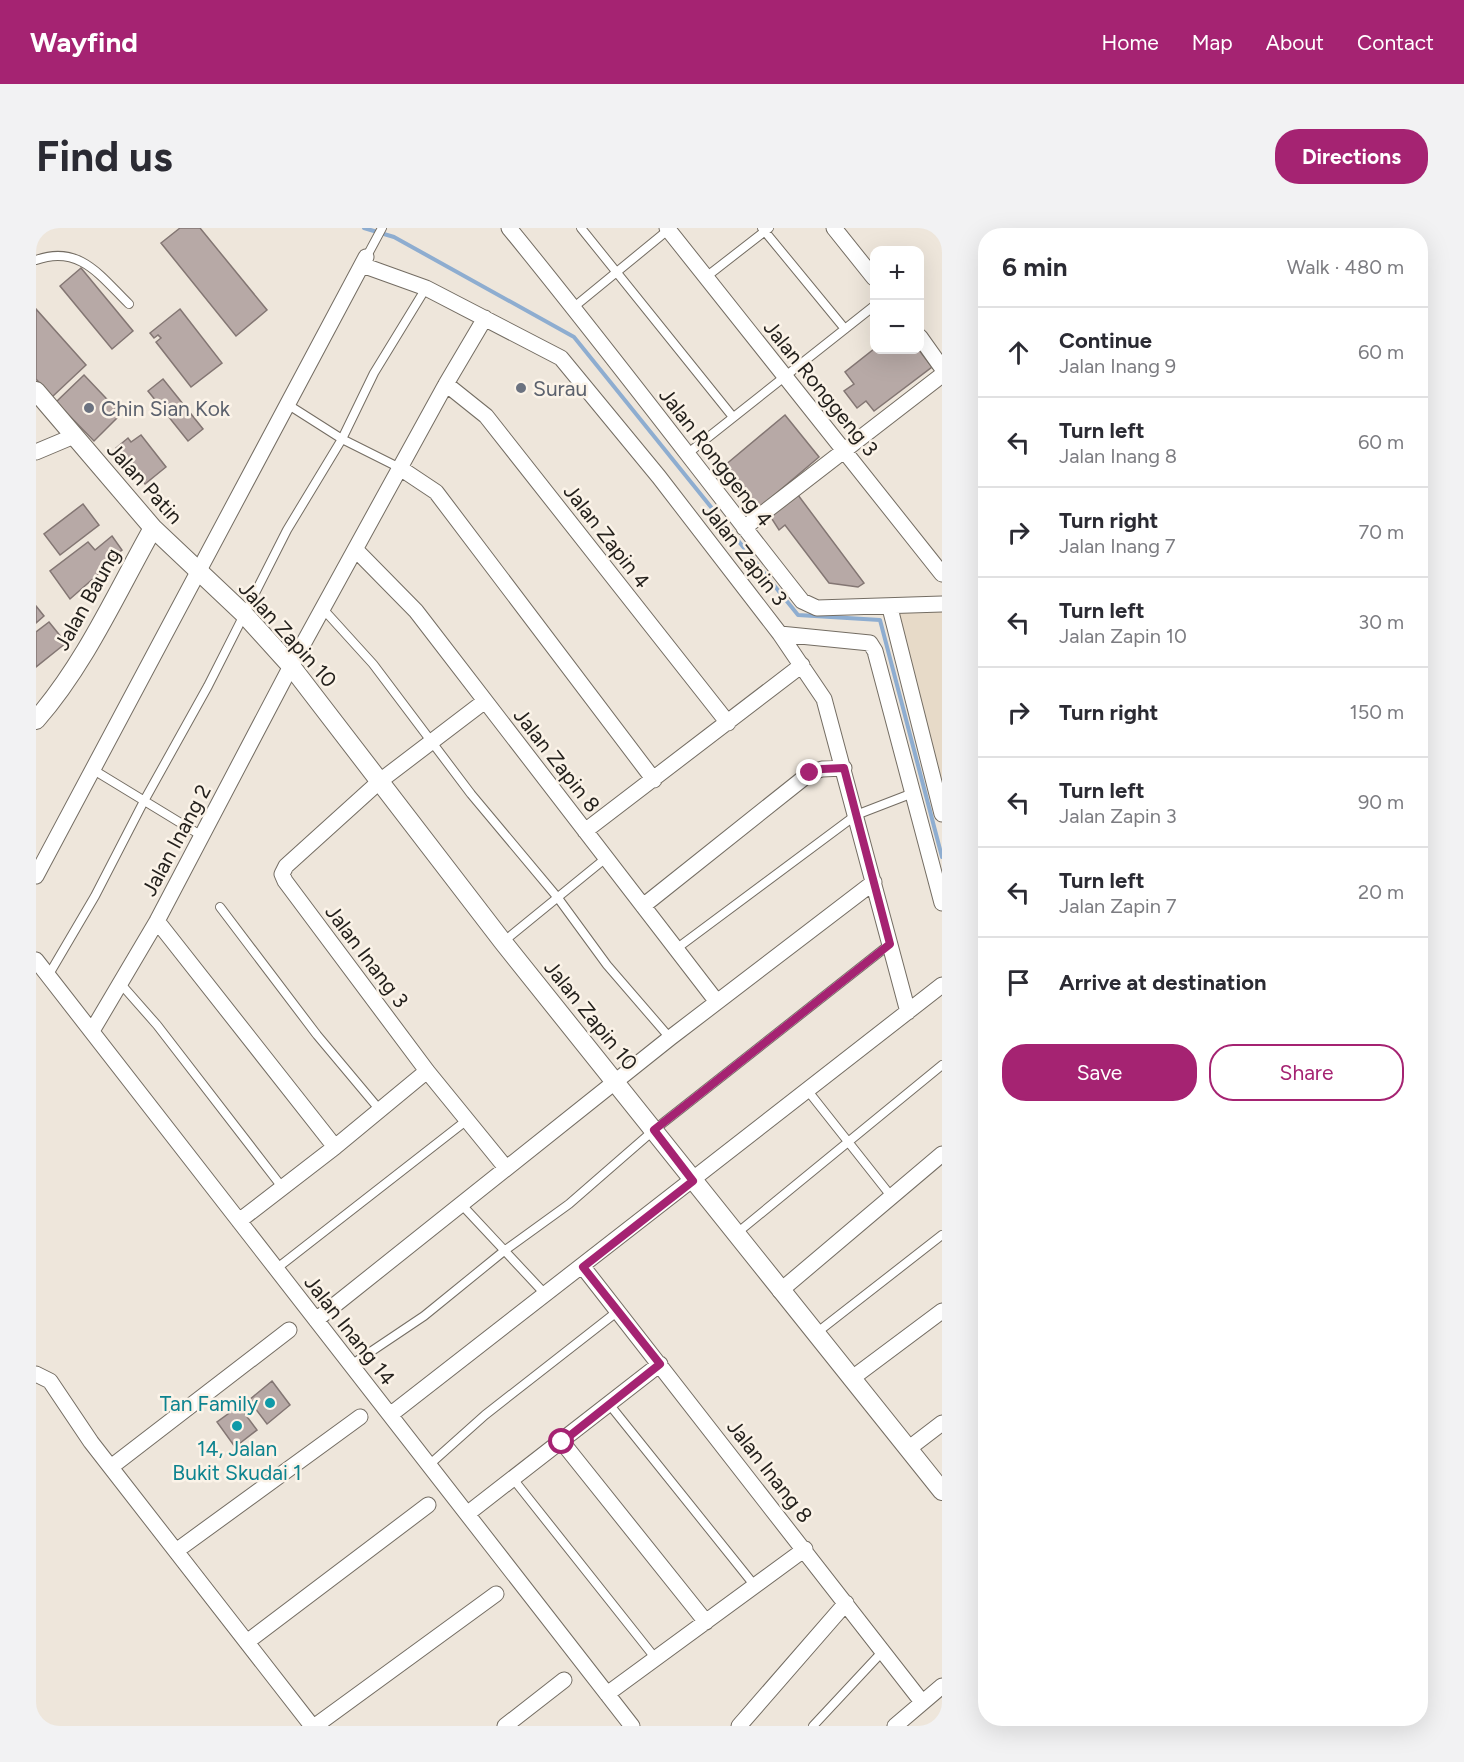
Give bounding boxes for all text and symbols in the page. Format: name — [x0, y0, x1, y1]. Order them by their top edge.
text: Wayfind — [30, 25, 138, 59]
text: Home — [1102, 30, 1159, 55]
text: Map — [1192, 30, 1233, 55]
text: About — [1266, 30, 1324, 55]
text: Contact — [1357, 30, 1434, 55]
button: Directions — [1275, 129, 1428, 184]
text: Find us — [36, 131, 173, 182]
map controls — [870, 246, 924, 354]
button: + — [870, 246, 924, 300]
text: 6 min — [1002, 251, 1068, 283]
text: Walk · 480 m — [1287, 255, 1404, 279]
button: − — [870, 300, 924, 354]
street label: Jalan Ronggeng 3 — [759, 315, 883, 461]
text: Continue — [1059, 327, 1152, 354]
icon: ahead — [1002, 336, 1035, 369]
text: 60 m — [1358, 340, 1404, 364]
text: Jalan Inang 9 — [1059, 354, 1176, 378]
place label: Surau — [533, 376, 587, 401]
marker: Surau — [514, 381, 528, 395]
street label: Jalan Ronggeng 4 — [654, 383, 778, 531]
place label: Chin Sian Kok — [101, 396, 231, 421]
marker: Chin Sian Kok — [82, 401, 96, 415]
text: Turn left — [1059, 417, 1145, 444]
icon: left — [1002, 426, 1035, 459]
text: 60 m — [1358, 430, 1404, 454]
street label: Jalan Patin — [102, 437, 188, 529]
text: Jalan Inang 8 — [1059, 444, 1177, 468]
street label: Jalan Zapin 4 — [559, 479, 655, 593]
street label: Jalan Zapin 3 — [697, 498, 793, 610]
text: Turn right — [1059, 507, 1158, 534]
icon: right — [1002, 516, 1035, 549]
text: 70 m — [1358, 520, 1404, 544]
text: Jalan Inang 7 — [1059, 534, 1176, 558]
street label: Jalan Baung — [49, 543, 125, 655]
street label: Jalan Zapin 10 — [234, 576, 342, 692]
text: Turn left — [1059, 597, 1145, 624]
icon: left — [1002, 606, 1035, 639]
text: 30 m — [1358, 610, 1404, 634]
text: Jalan Zapin 10 — [1059, 624, 1187, 648]
icon: right — [1002, 696, 1035, 729]
text: Turn right — [1059, 699, 1158, 726]
text: 150 m — [1349, 700, 1404, 724]
street label: Jalan Zapin 8 — [509, 703, 605, 817]
route end — [796, 759, 822, 785]
text: Turn left — [1059, 777, 1145, 804]
street label: Jalan Inang 2 — [136, 780, 216, 900]
icon: left — [1002, 786, 1035, 819]
text: 90 m — [1358, 790, 1404, 814]
text: Jalan Zapin 3 — [1059, 804, 1177, 828]
text: Turn left — [1059, 867, 1145, 894]
icon: left — [1002, 876, 1035, 909]
text: 20 m — [1358, 880, 1404, 904]
text: Jalan Zapin 7 — [1059, 894, 1177, 918]
street label: Jalan Inang 3 — [320, 900, 414, 1012]
street label: Jalan Zapin 10 — [539, 955, 643, 1075]
icon: arrive — [1002, 966, 1035, 999]
text: Arrive at destination — [1059, 969, 1267, 996]
button: Save — [1002, 1044, 1197, 1101]
button: Share — [1209, 1044, 1404, 1101]
street label: Jalan Inang 14 — [299, 1270, 401, 1390]
place label: Tan Family — [160, 1391, 258, 1416]
marker: Tan Family — [263, 1396, 277, 1410]
street label: Jalan Inang 8 — [722, 1414, 818, 1528]
marker: 14, Jalan Bukit Skudai 1 — [230, 1419, 244, 1433]
route start — [548, 1428, 574, 1454]
place label: 14, Jalan Bukit Skudai 1 — [172, 1436, 302, 1485]

